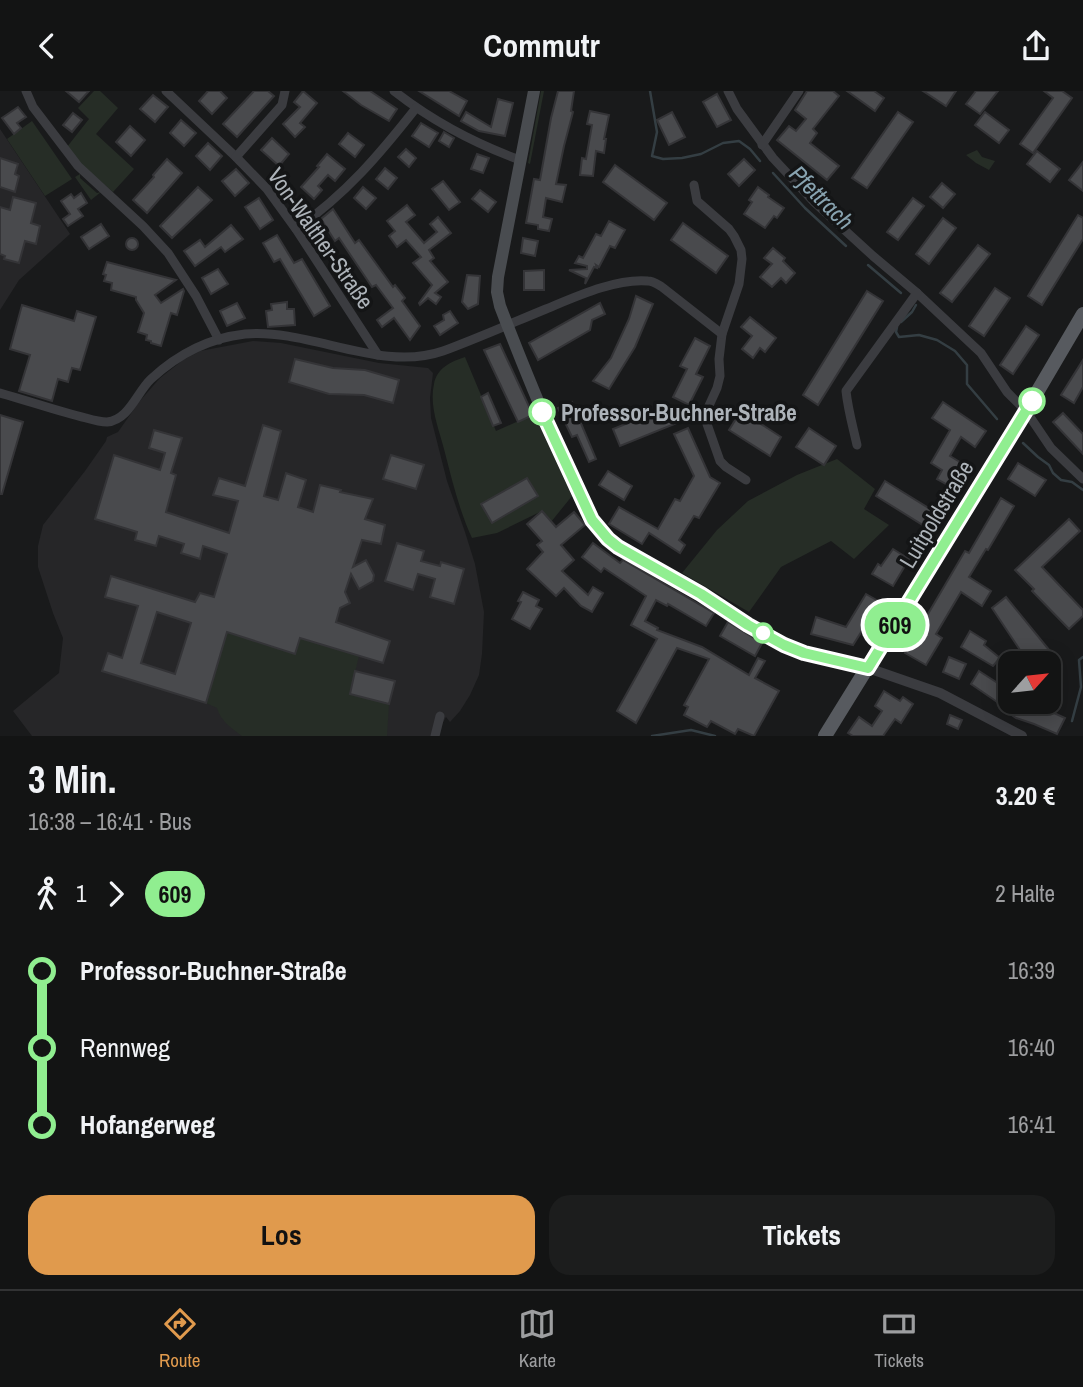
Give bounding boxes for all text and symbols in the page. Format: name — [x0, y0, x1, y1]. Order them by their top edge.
text: Commutr — [483, 24, 600, 67]
icon: back — [28, 27, 66, 65]
icon: share — [1017, 27, 1055, 65]
water label: Pfettrach — [783, 158, 861, 236]
street label: Von-Walther-Straße — [261, 161, 381, 315]
unlabelled marker — [1019, 388, 1045, 414]
place label: Professor-Buchner-Straße — [561, 397, 797, 428]
marker: Professor-Buchner-Straße — [529, 399, 555, 425]
street label: Luitpoldstraße — [892, 454, 980, 574]
line badge: 609 — [855, 602, 935, 648]
text: 609 — [879, 609, 911, 641]
unlabelled marker — [753, 623, 773, 643]
north arrow — [998, 651, 1060, 714]
map controls — [998, 651, 1061, 714]
text: 3 Min. — [28, 754, 116, 805]
text: 3.20 € — [996, 778, 1055, 813]
text: 16:38 – 16:41 · Bus — [28, 806, 192, 837]
icon: walk — [28, 875, 66, 913]
icon: forward — [97, 875, 135, 913]
text: 1 — [76, 878, 87, 909]
text: 609 — [159, 878, 191, 910]
text: 2 Halte — [995, 878, 1055, 909]
text: Professor-Buchner-Straße — [80, 953, 347, 988]
text: 16:39 — [1008, 955, 1055, 986]
text: Rennweg — [80, 1030, 170, 1065]
text: 16:40 — [1008, 1032, 1055, 1063]
text: Hofangerweg — [80, 1107, 215, 1142]
text: 16:41 — [1008, 1109, 1055, 1140]
button: Los — [28, 1195, 535, 1275]
button: Tickets — [549, 1195, 1055, 1275]
tab: Route — [159, 1305, 201, 1373]
tab: Karte — [518, 1305, 556, 1373]
tab: Tickets — [874, 1305, 924, 1373]

